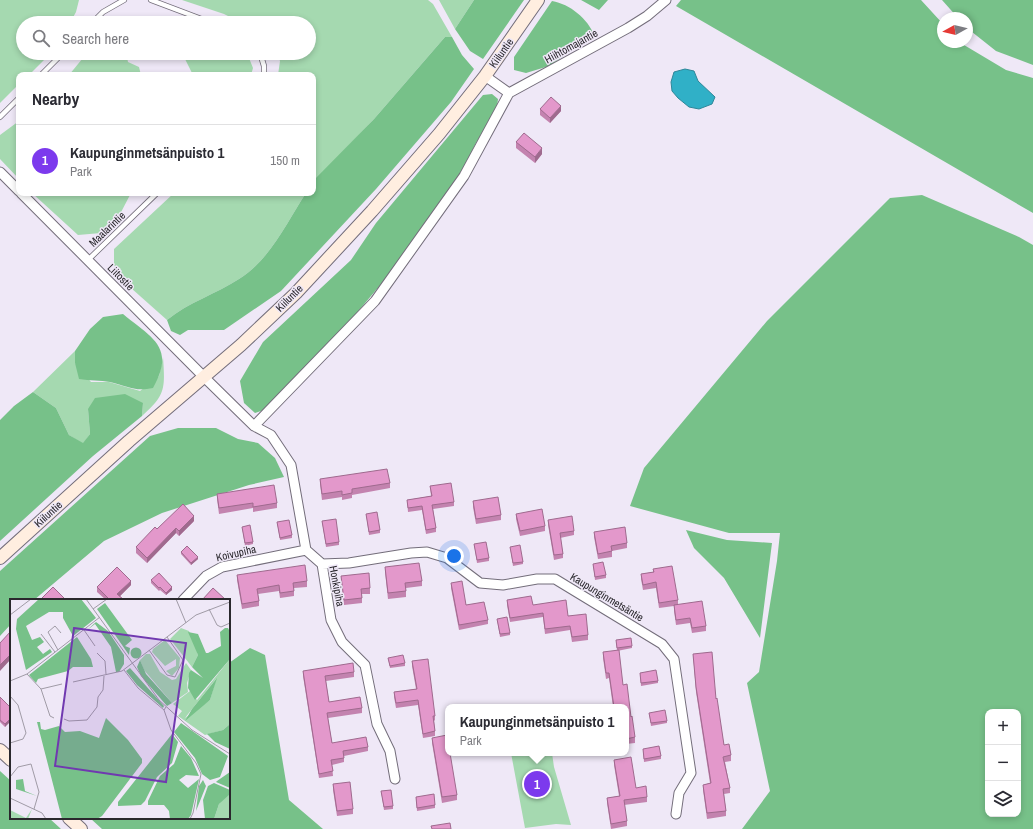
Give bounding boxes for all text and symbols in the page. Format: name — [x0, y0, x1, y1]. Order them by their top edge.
north arrow — [937, 12, 973, 48]
search box — [16, 16, 316, 60]
street label: Hiihtomajantie — [542, 26, 600, 66]
icon: search — [30, 27, 52, 49]
text: Search here — [62, 28, 129, 49]
street label: Kiiluntie — [486, 35, 516, 71]
text: Nearby — [32, 87, 79, 110]
text: Kaupunginmetsänpuisto 1 — [70, 142, 224, 163]
text: 1 — [42, 152, 48, 169]
text: 150 m — [270, 152, 300, 169]
text: Park — [70, 163, 92, 180]
street label: Maalarintie — [86, 208, 128, 250]
street label: Liitostie — [105, 261, 137, 293]
street label: Kiiluntie — [272, 281, 306, 315]
street label: Kiiluntie — [31, 498, 65, 530]
street label: Koivupiha — [215, 542, 257, 564]
your location — [444, 546, 464, 566]
street label: Honkipiha — [326, 564, 348, 608]
street label: Kaupunginmetsäntie — [568, 570, 646, 624]
inset map — [10, 599, 230, 819]
popup — [445, 704, 629, 756]
map controls — [985, 709, 1021, 817]
button: + — [985, 709, 1021, 745]
text: Kaupunginmetsänpuisto 1 — [460, 711, 614, 732]
text: Park — [460, 732, 482, 749]
button: − — [985, 745, 1021, 781]
pin: 1 — [524, 769, 550, 799]
button: layers — [985, 781, 1021, 817]

